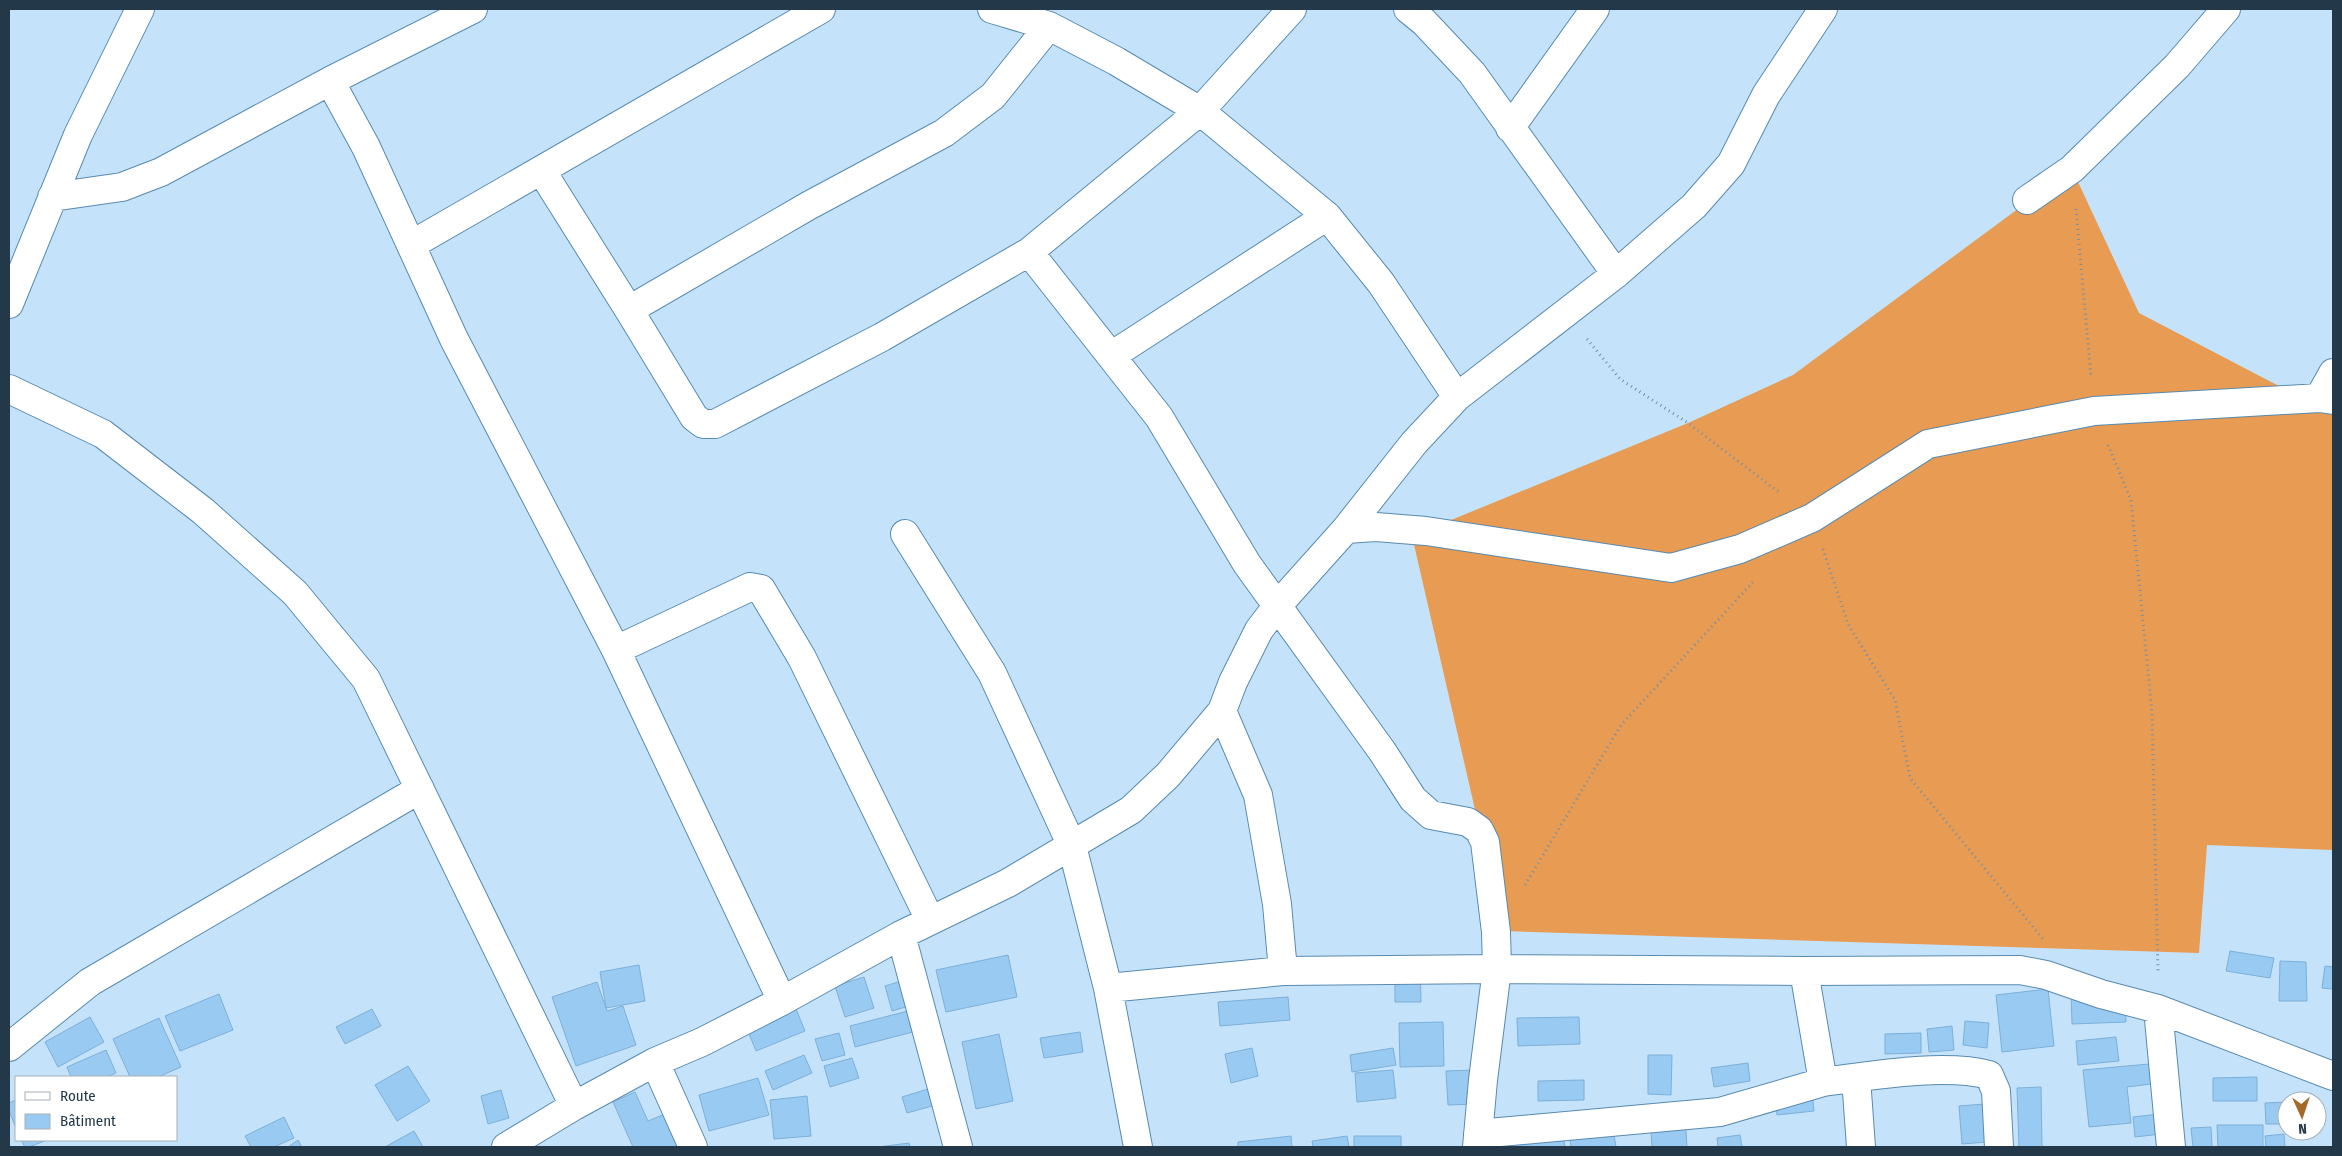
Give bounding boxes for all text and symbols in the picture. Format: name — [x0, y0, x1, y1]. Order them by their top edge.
legend — [15, 1076, 178, 1141]
text: Route — [60, 1087, 96, 1105]
north arrow — [2277, 1091, 2327, 1141]
text: Bâtiment — [60, 1112, 116, 1130]
text: N — [2298, 1120, 2307, 1137]

